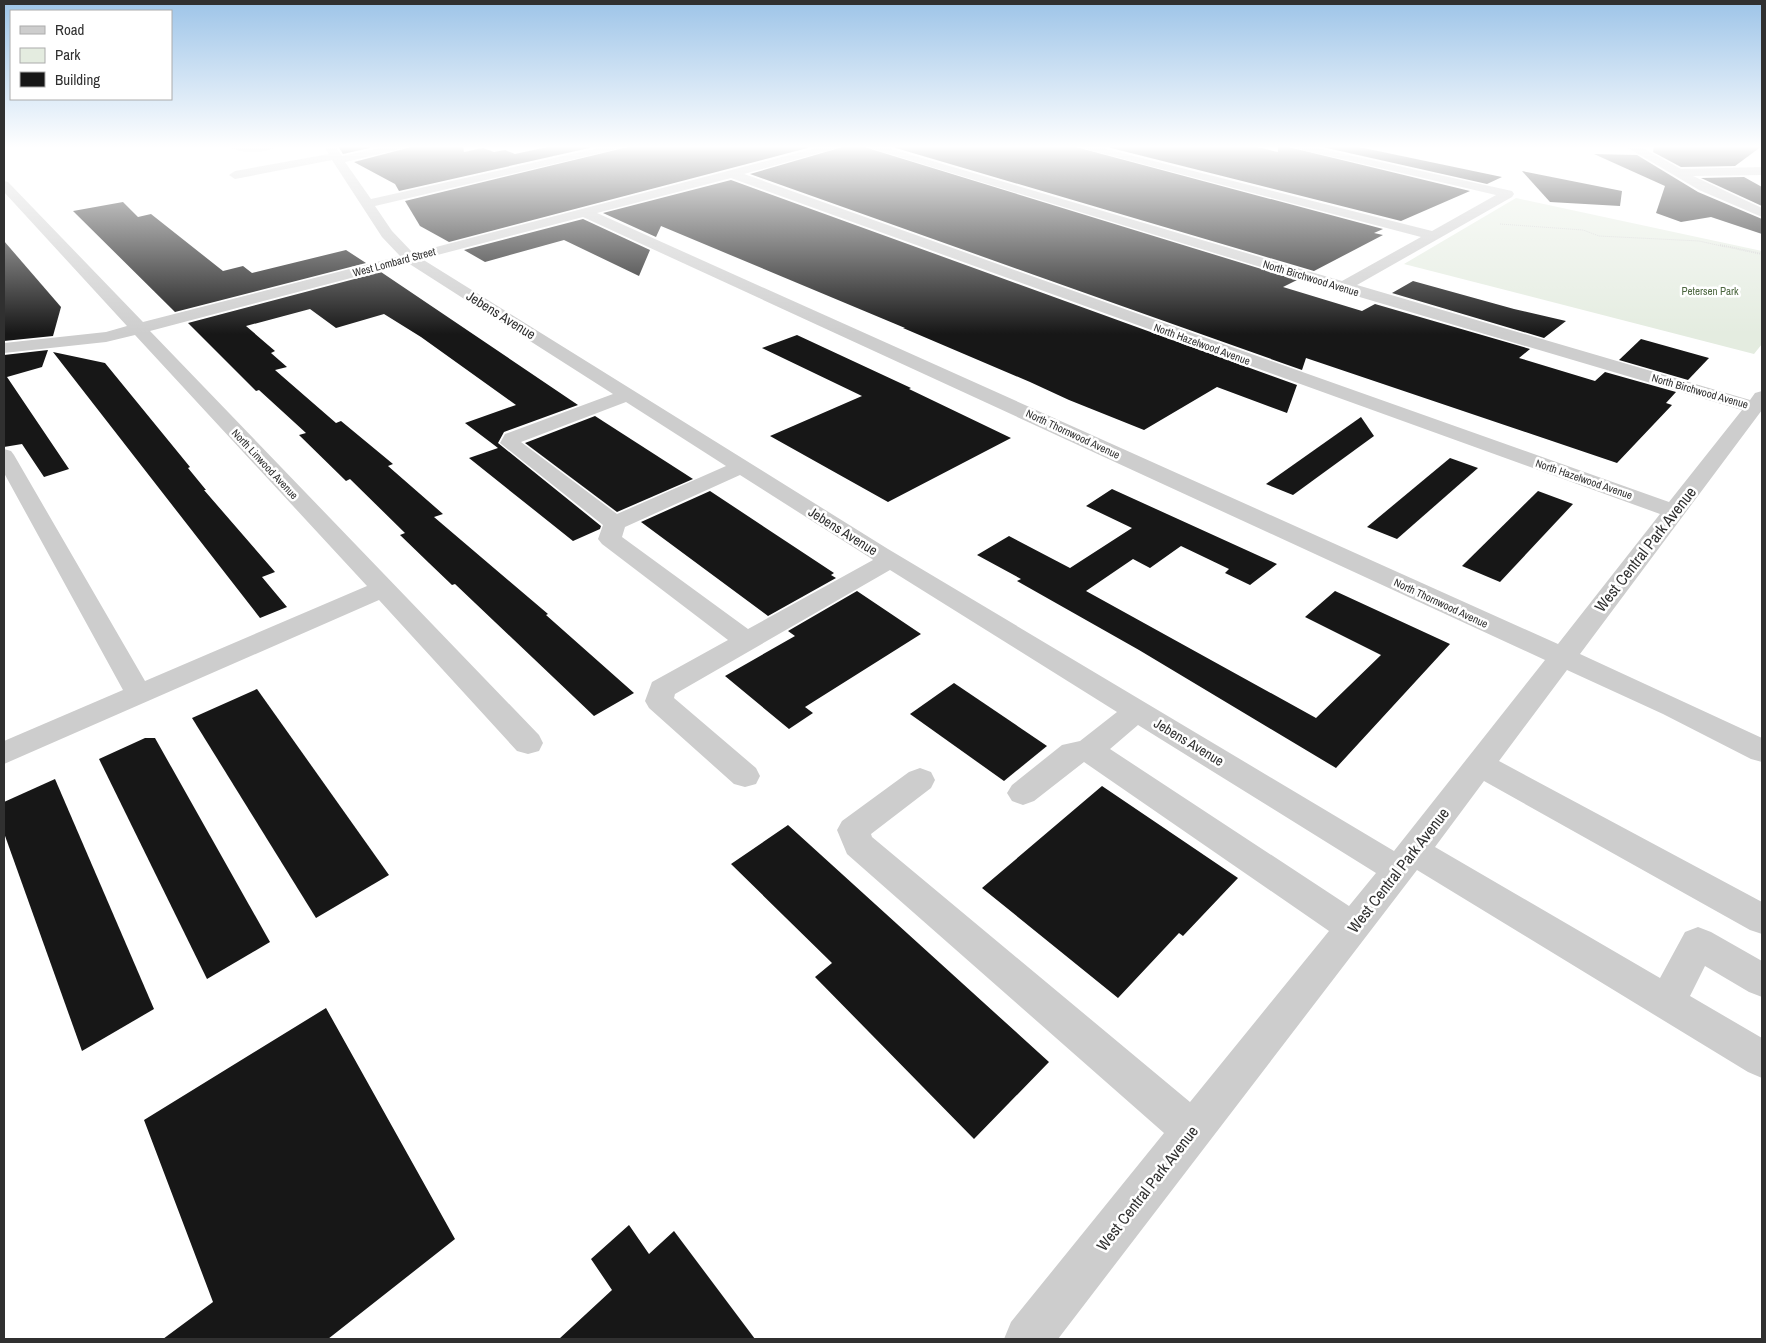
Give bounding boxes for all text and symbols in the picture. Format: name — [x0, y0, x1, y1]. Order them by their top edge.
legend — [10, 10, 172, 100]
text: Road — [55, 19, 84, 40]
text: Park — [55, 44, 81, 65]
text: Building — [55, 69, 100, 90]
street label: West Lombard Street — [351, 244, 437, 280]
street label: North Birchwood Avenue — [1261, 257, 1361, 299]
park label: Petersen Park — [1681, 284, 1739, 298]
street label: Jebens Avenue — [463, 287, 539, 343]
street label: North Hazelwood Avenue — [1152, 320, 1252, 368]
street label: North Birchwood Avenue — [1650, 371, 1750, 411]
street label: North Thornwood Avenue — [1024, 406, 1122, 462]
street label: North Linwood Avenue — [229, 426, 301, 502]
street label: North Hazelwood Avenue — [1534, 456, 1634, 502]
street label: West Central Park Avenue — [1589, 482, 1701, 616]
street label: Jebens Avenue — [805, 503, 881, 559]
street label: North Thornwood Avenue — [1392, 575, 1490, 631]
street label: Jebens Avenue — [1151, 714, 1227, 770]
street label: West Central Park Avenue — [1342, 803, 1454, 937]
street label: West Central Park Avenue — [1091, 1121, 1203, 1255]

